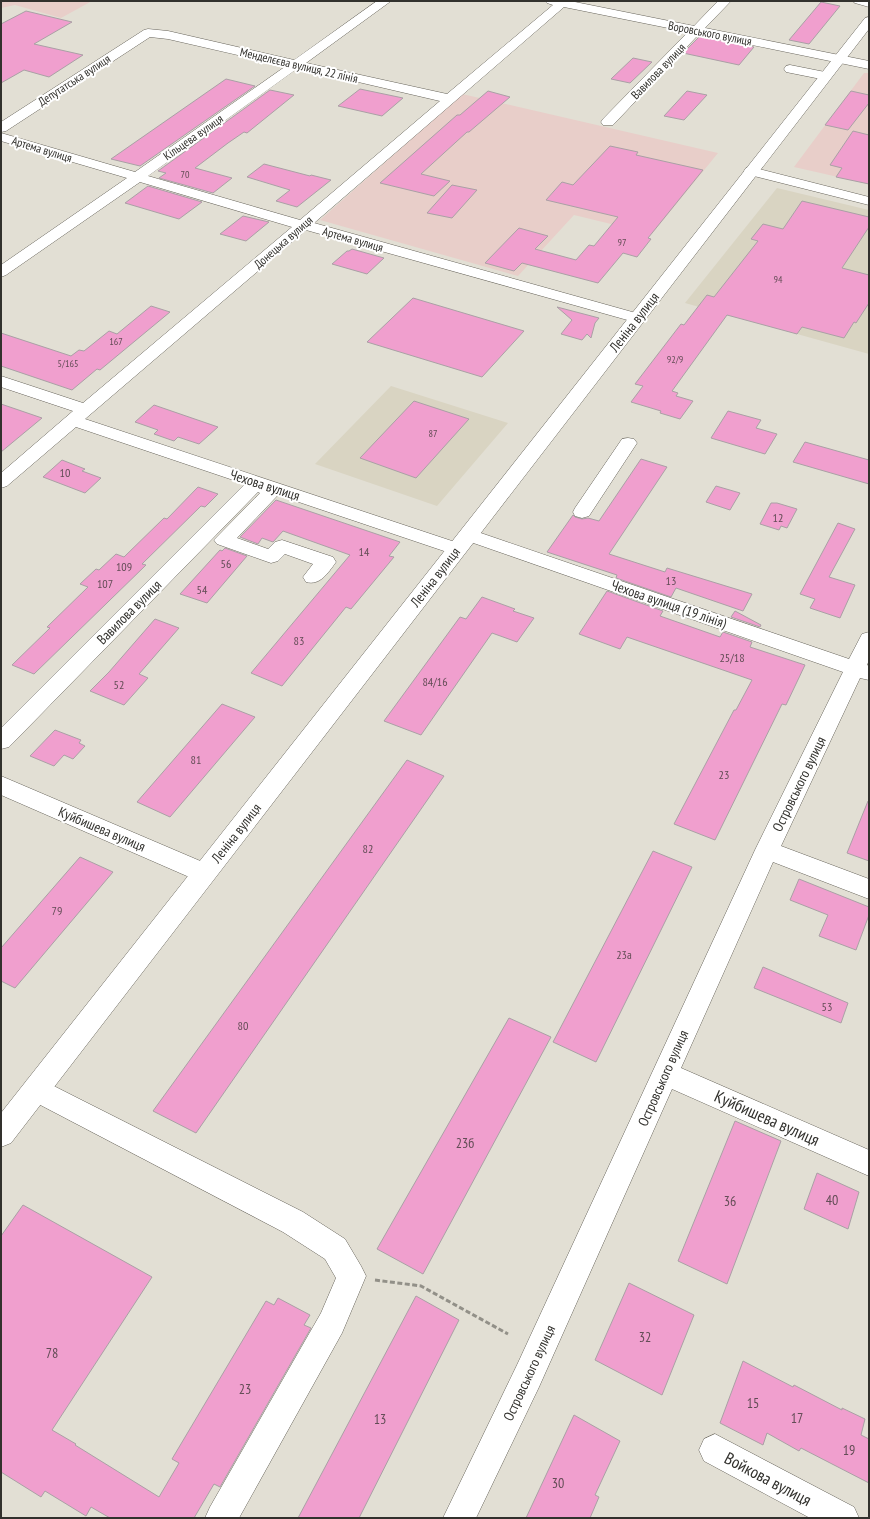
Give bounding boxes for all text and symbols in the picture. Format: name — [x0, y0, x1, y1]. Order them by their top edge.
street label: Воровського вулиця — [667, 18, 754, 49]
street label: Вавилова вулиця — [628, 40, 689, 102]
street label: Менделєєва вулиця, 22 лінія — [239, 44, 360, 86]
street label: Депутатська вулиця — [35, 51, 113, 109]
street label: Кільцева вулиця — [160, 111, 226, 163]
street label: Артема вулиця — [10, 133, 74, 165]
house number: 70 — [181, 168, 190, 181]
street label: Донецька вулиця — [251, 212, 316, 272]
street label: Артема вулиця — [321, 223, 385, 255]
house number: 97 — [618, 236, 627, 249]
house number: 94 — [774, 273, 783, 286]
street label: Леніна вулиця — [605, 289, 663, 356]
house number: 167 — [109, 335, 123, 348]
house number: 92/9 — [667, 353, 683, 366]
house number: 5/165 — [58, 357, 78, 370]
house number: 87 — [429, 427, 438, 440]
house number: 10 — [60, 465, 70, 480]
street label: Чехова вулиця — [228, 465, 302, 505]
house number: 12 — [773, 510, 783, 525]
house number: 14 — [359, 544, 370, 559]
street label: Леніна вулиця — [406, 544, 464, 611]
house number: 56 — [221, 556, 231, 571]
house number: 109 — [116, 559, 132, 574]
house number: 13 — [666, 573, 676, 588]
street label: Вавилова вулиця — [93, 576, 165, 648]
house number: 107 — [97, 576, 113, 591]
street label: Чехова вулиця (19 лiнiя) — [609, 576, 730, 632]
house number: 54 — [197, 582, 208, 597]
house number: 83 — [294, 633, 304, 648]
house number: 25/18 — [719, 650, 745, 665]
house number: 84/16 — [422, 674, 448, 689]
house number: 52 — [114, 677, 124, 692]
street label: Островського вулиця — [768, 734, 830, 834]
house number: 81 — [191, 752, 201, 767]
house number: 23 — [719, 767, 729, 782]
street label: Леніна вулиця — [207, 800, 265, 867]
street label: Куйбишева вулиця — [56, 803, 148, 855]
house number: 82 — [363, 841, 373, 856]
house number: 79 — [52, 903, 62, 918]
house number: 23а — [616, 947, 632, 962]
house number: 53 — [822, 999, 832, 1014]
house number: 80 — [238, 1018, 248, 1033]
street label: Островського вулиця — [634, 1027, 692, 1129]
street label: Куйбишева вулиця — [711, 1085, 823, 1151]
house number: 23б — [456, 1134, 474, 1152]
house number: 40 — [826, 1191, 838, 1209]
house number: 36 — [724, 1192, 736, 1210]
street label: Островського вулиця — [499, 1322, 559, 1424]
house number: 32 — [639, 1328, 651, 1346]
house number: 78 — [46, 1344, 58, 1362]
house number: 23 — [239, 1380, 251, 1398]
house number: 15 — [747, 1394, 759, 1412]
house number: 17 — [791, 1409, 803, 1427]
house number: 13 — [374, 1410, 386, 1428]
house number: 19 — [843, 1441, 855, 1459]
street label: Войкова вулиця — [721, 1447, 815, 1511]
house number: 30 — [552, 1474, 564, 1492]

